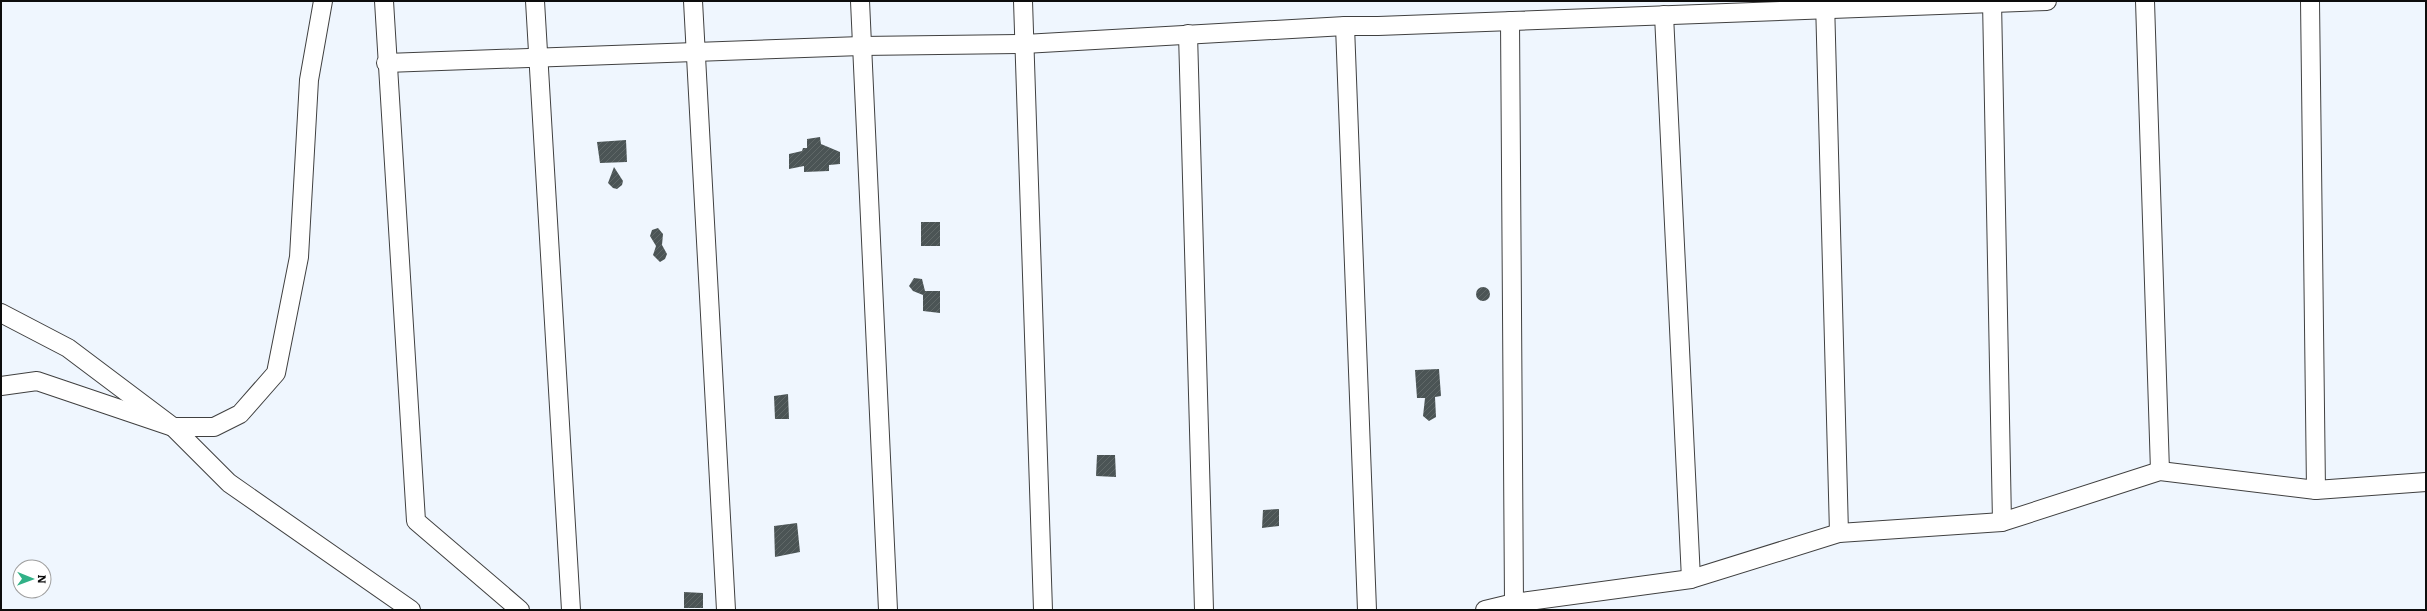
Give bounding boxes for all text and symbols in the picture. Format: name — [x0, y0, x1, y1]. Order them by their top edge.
north arrow — [12, 559, 52, 599]
text: N — [35, 574, 51, 584]

